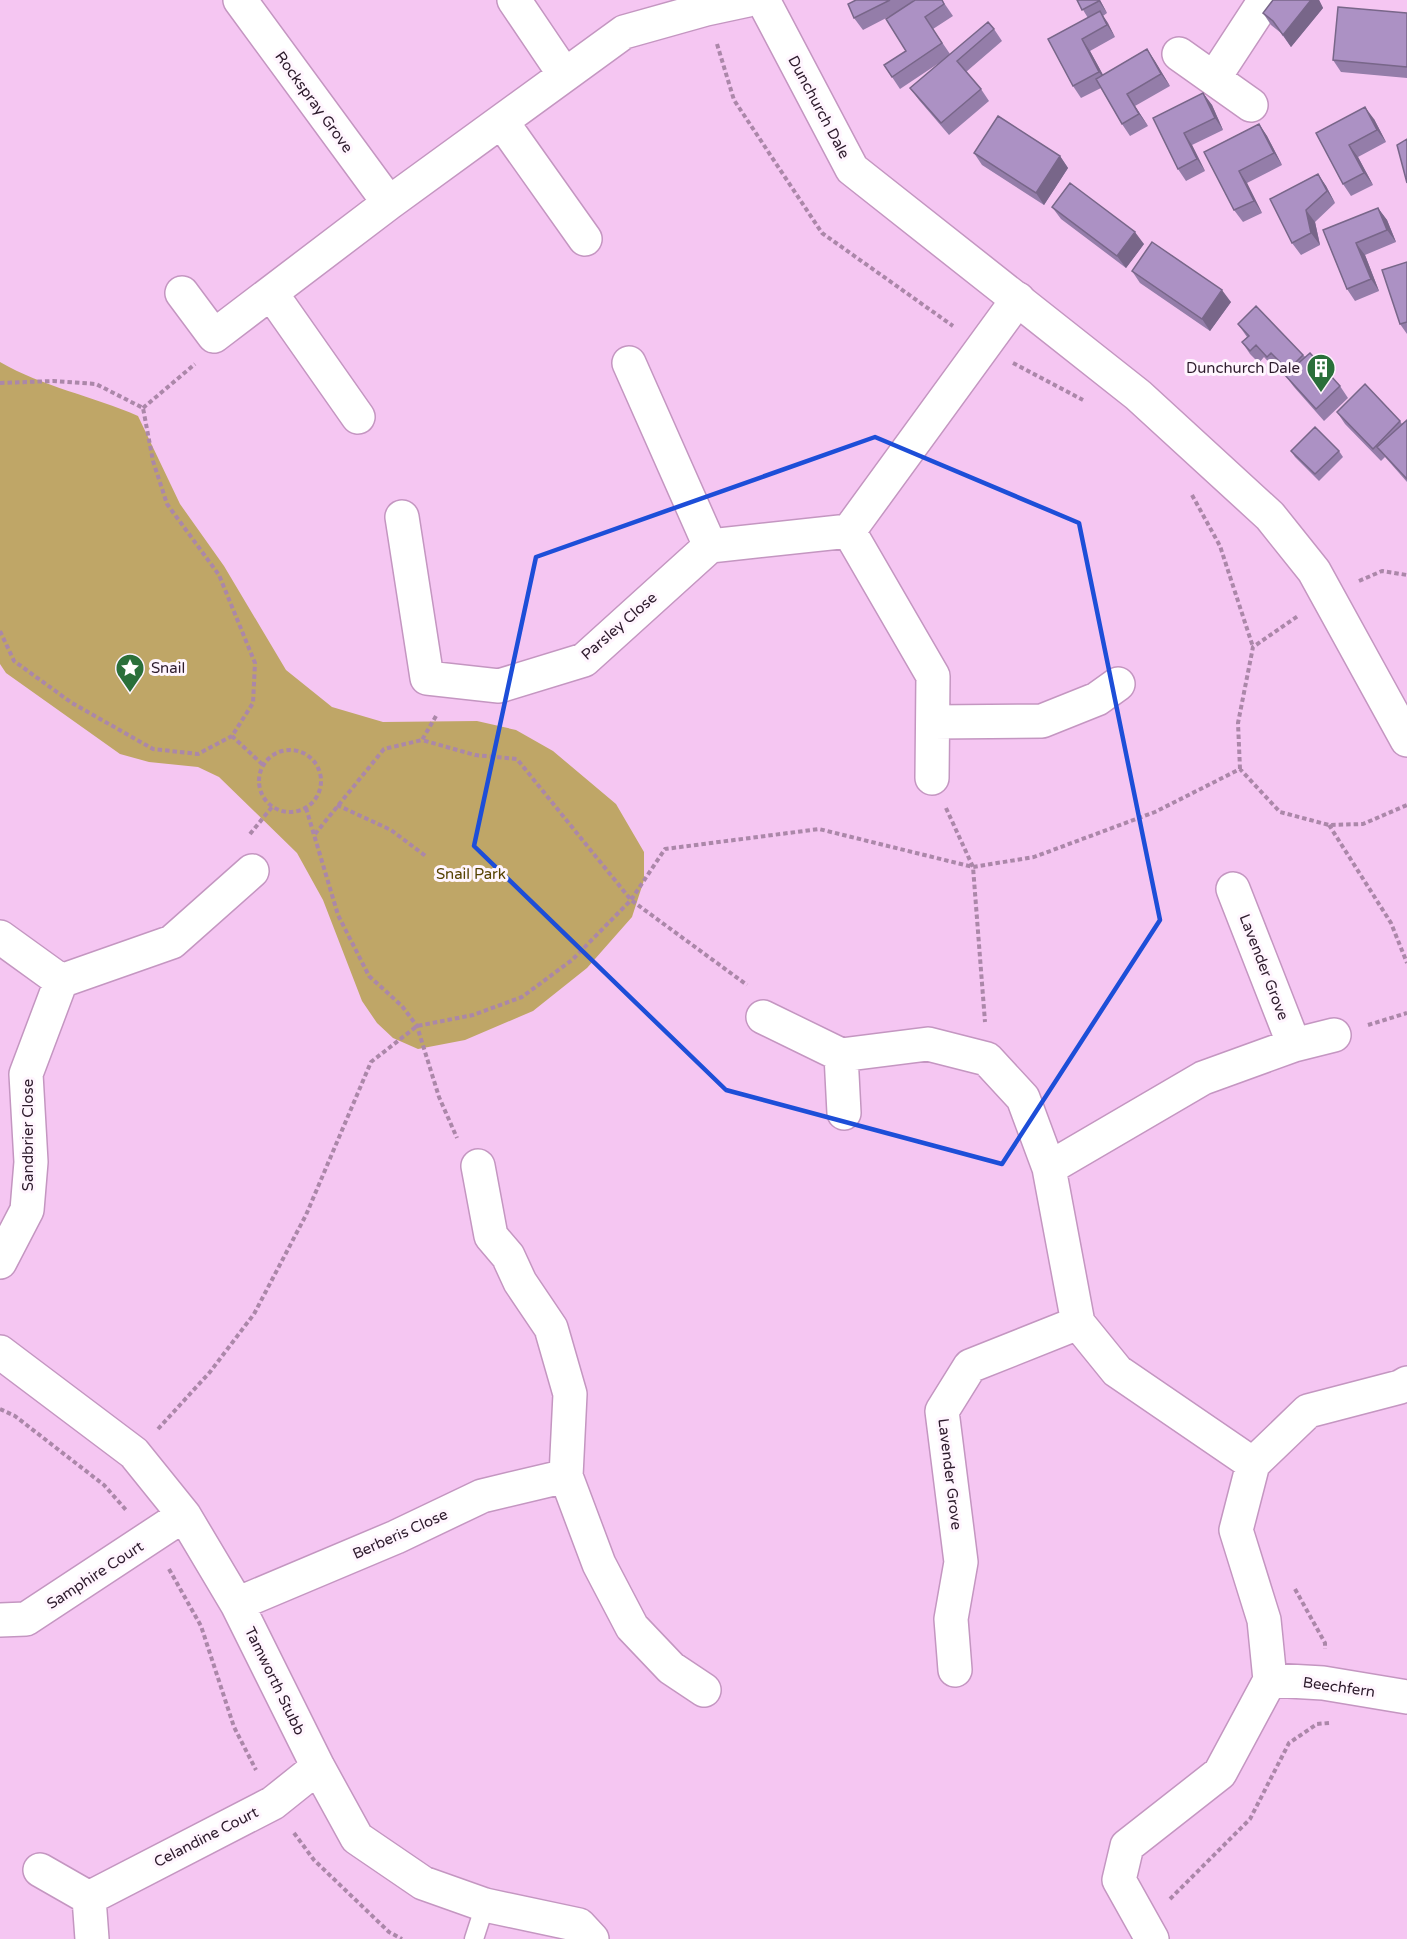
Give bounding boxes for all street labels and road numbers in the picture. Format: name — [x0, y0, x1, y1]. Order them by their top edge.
street label: Rockspray Grove — [271, 48, 357, 156]
street label: Dunchurch Dale — [784, 52, 854, 162]
street label: Parsley Close — [578, 588, 660, 664]
street label: Lavender Grove — [1235, 911, 1293, 1023]
street label: Sandbrier Close — [19, 1079, 37, 1191]
street label: Lavender Grove — [934, 1417, 966, 1531]
street label: Berberis Close — [350, 1505, 450, 1563]
street label: Samphire Court — [43, 1537, 147, 1613]
street label: Tamworth Stubb — [241, 1624, 309, 1738]
street label: Beechfern — [1302, 1673, 1376, 1701]
street label: Celandine Court — [151, 1803, 261, 1871]

